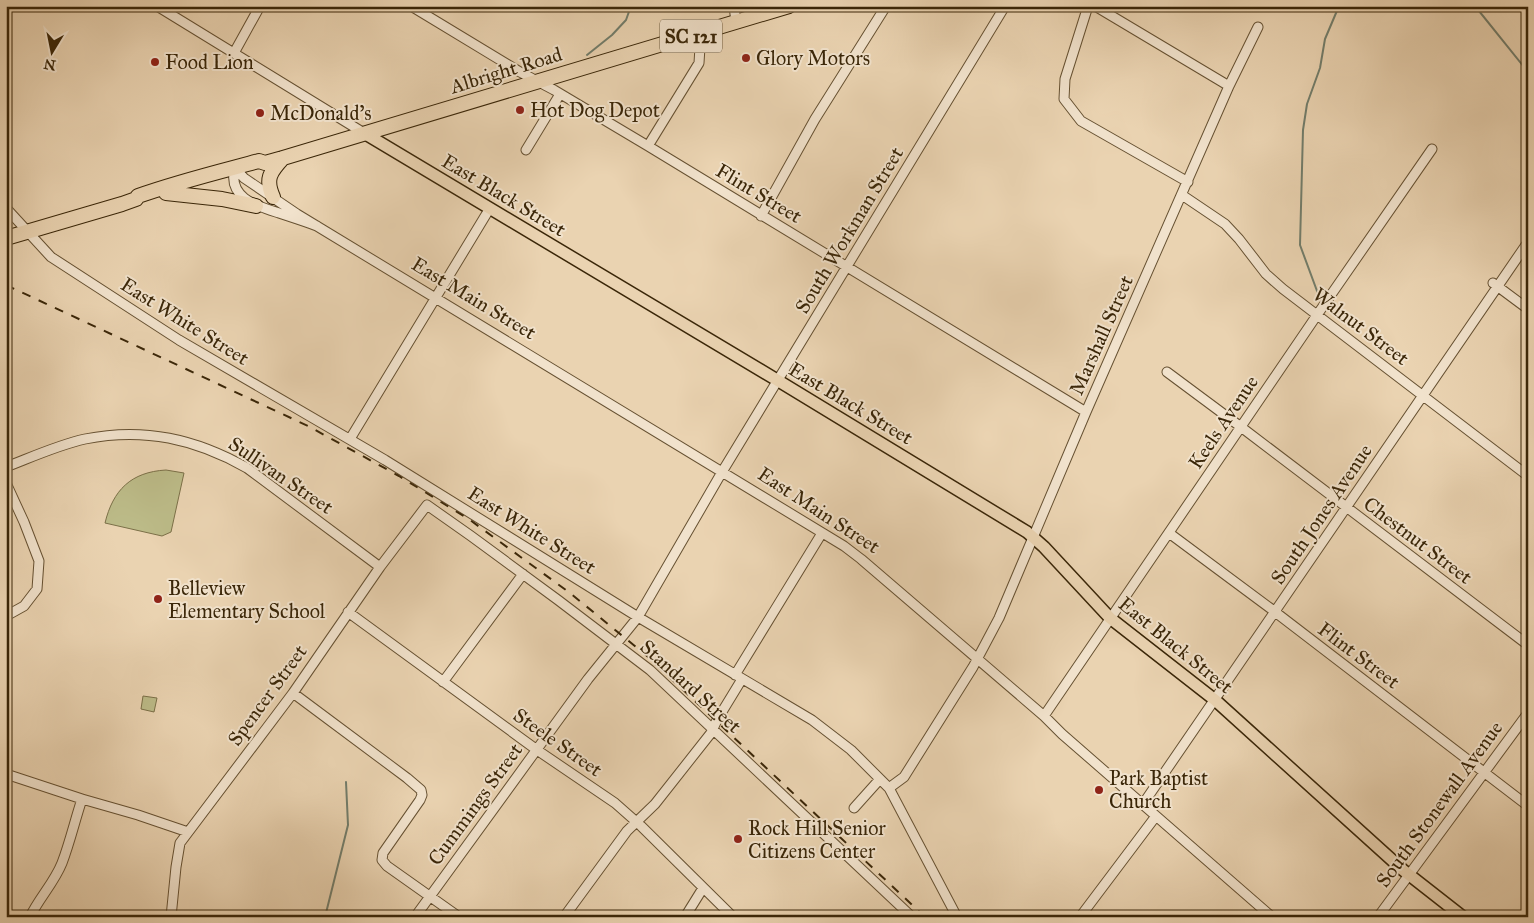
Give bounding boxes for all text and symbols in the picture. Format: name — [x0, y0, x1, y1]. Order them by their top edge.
road number: SC 121 — [660, 20, 722, 52]
north arrow — [28, 28, 78, 78]
street label: Albright Road — [446, 42, 565, 100]
place label: Glory Motors — [756, 46, 870, 70]
place label: Food Lion — [165, 50, 254, 74]
marker: Glory Motors — [740, 52, 752, 64]
text: N — [42, 55, 57, 74]
marker: Food Lion — [149, 56, 161, 68]
place label: Hot Dog Depot — [530, 98, 660, 123]
place label: McDonald's — [270, 101, 372, 125]
marker: Hot Dog Depot — [514, 104, 526, 116]
marker: McDonald's — [254, 107, 266, 119]
street label: South Workman Street — [790, 142, 908, 318]
street label: East Black Street — [438, 149, 570, 241]
street label: Flint Street — [712, 158, 806, 228]
street label: East Main Street — [407, 251, 541, 345]
street label: East White Street — [117, 272, 253, 370]
street label: Marshall Street — [1064, 272, 1138, 398]
street label: Walnut Street — [1308, 282, 1414, 370]
street label: East Black Street — [785, 357, 917, 449]
street label: Keels Avenue — [1183, 371, 1263, 473]
street label: Sullivan Street — [224, 431, 338, 519]
street label: South Jones Avenue — [1265, 439, 1378, 589]
street label: East Main Street — [753, 462, 885, 558]
street label: East White Street — [464, 481, 600, 579]
street label: Chestnut Street — [1359, 491, 1477, 589]
place label: Belleview Elementary School — [168, 576, 326, 623]
street label: East Black Street — [1114, 592, 1238, 698]
marker: Belleview Elementary School — [152, 593, 164, 605]
street label: Flint Street — [1314, 617, 1404, 693]
street label: Standard Street — [635, 634, 747, 738]
street label: Spencer Street — [222, 640, 312, 750]
street label: Steele Street — [509, 703, 607, 781]
street label: South Stonewall Avenue — [1371, 716, 1507, 892]
street label: Cummings Street — [423, 738, 528, 870]
place label: Park Baptist Church — [1109, 766, 1208, 813]
marker: Park Baptist Church — [1093, 784, 1105, 796]
place label: Rock Hill Senior Citizens Center — [748, 816, 886, 863]
marker: Rock Hill Senior Citizens Center — [732, 833, 744, 845]

